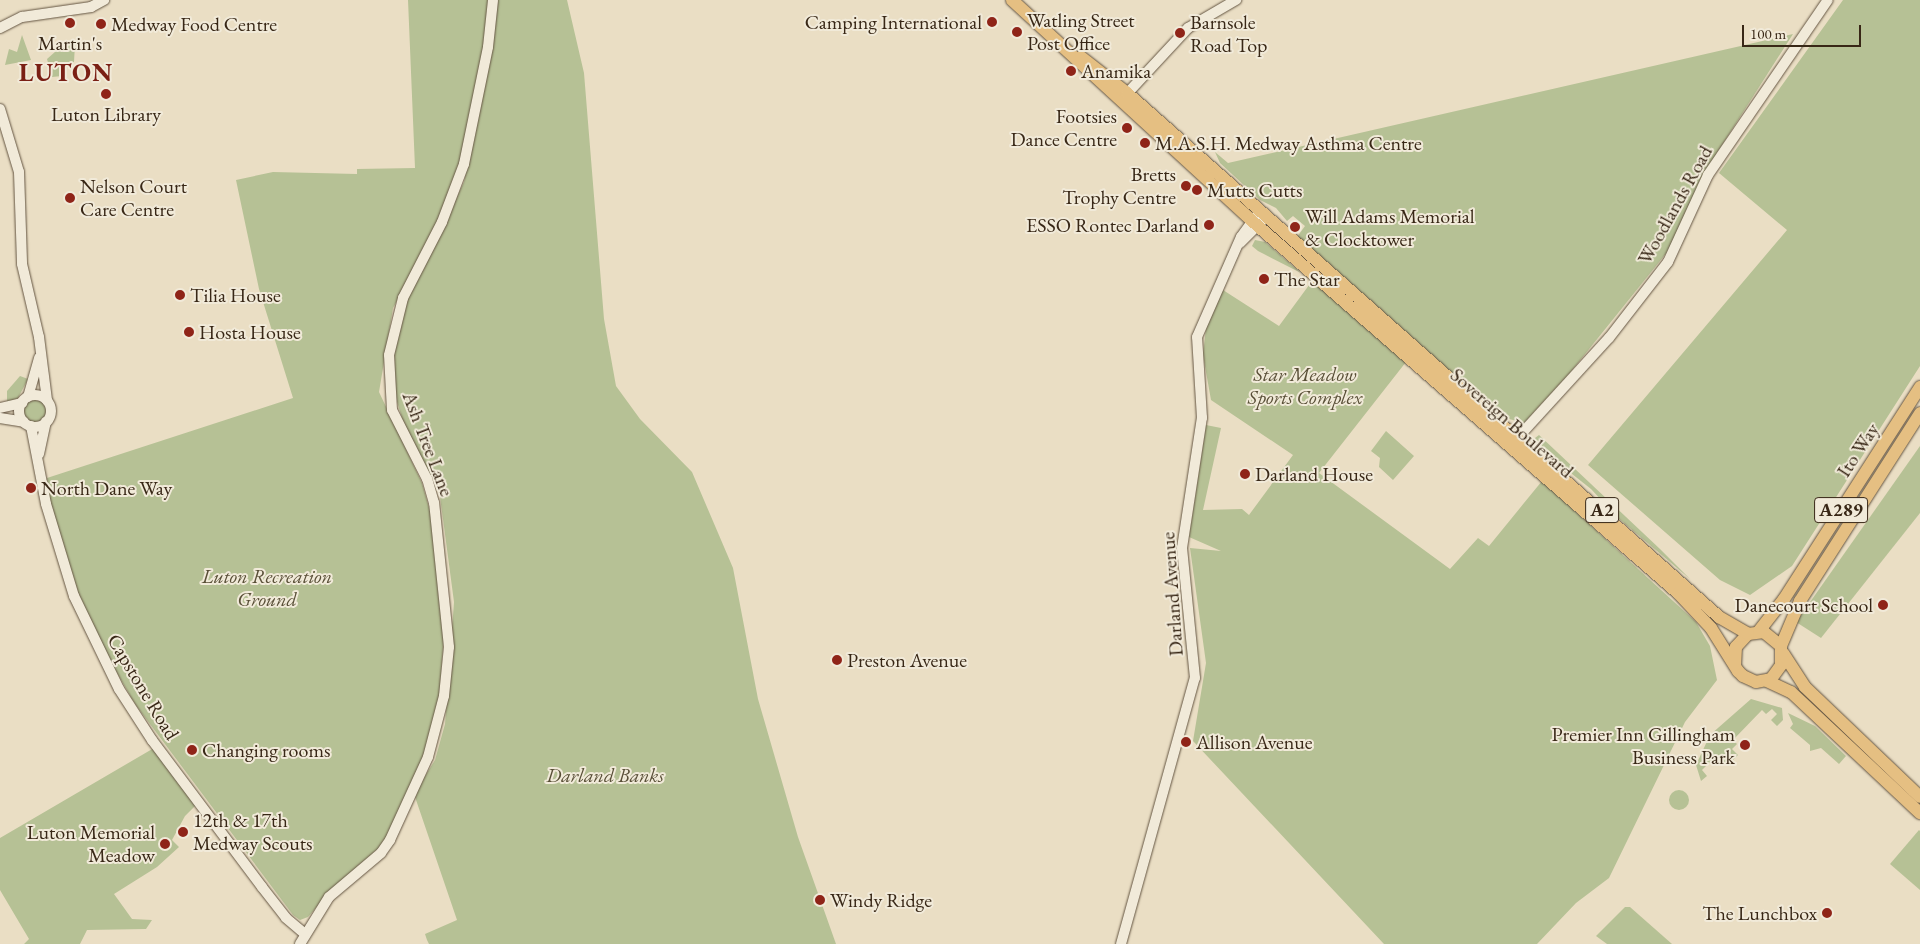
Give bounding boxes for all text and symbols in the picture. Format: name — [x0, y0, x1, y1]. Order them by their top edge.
place label: Watling Street Post Office — [1027, 9, 1134, 56]
place label: Camping International — [805, 10, 982, 34]
place label: Barnsole Road Top — [1190, 10, 1267, 57]
place label: Medway Food Centre — [111, 12, 277, 36]
scale bar — [1745, 15, 1864, 47]
marker: Camping International — [986, 16, 998, 28]
marker: Martin's — [64, 17, 76, 29]
marker: Medway Food Centre — [95, 18, 107, 30]
text: 100 m — [1750, 24, 1786, 43]
marker: Watling Street Post Office — [1011, 26, 1023, 38]
marker: Barnsole Road Top — [1174, 27, 1186, 39]
place label: Martin's — [38, 31, 102, 55]
district label: LUTON — [18, 57, 114, 87]
place label: Anamika — [1081, 59, 1151, 83]
marker: Anamika — [1065, 65, 1077, 77]
marker: Luton Library — [100, 88, 112, 100]
place label: Luton Library — [51, 102, 161, 126]
place label: Footsies Dance Centre — [1011, 104, 1117, 151]
marker: Footsies Dance Centre — [1121, 122, 1133, 134]
place label: M.A.S.H. Medway Asthma Centre — [1155, 131, 1422, 155]
marker: M.A.S.H. Medway Asthma Centre — [1139, 137, 1151, 149]
street label: Woodlands Road — [1633, 141, 1717, 269]
place label: Bretts Trophy Centre — [1062, 163, 1176, 210]
place label: Nelson Court Care Centre — [80, 175, 187, 222]
place label: Mutts Cutts — [1207, 178, 1302, 202]
marker: Bretts Trophy Centre — [1180, 180, 1192, 192]
marker: Mutts Cutts — [1191, 184, 1203, 196]
marker: Nelson Court Care Centre — [64, 192, 76, 204]
place label: Will Adams Memorial & Clocktower — [1305, 204, 1475, 251]
place label: ESSO Rontec Darland — [1026, 213, 1199, 237]
marker: ESSO Rontec Darland — [1203, 219, 1215, 231]
marker: Will Adams Memorial & Clocktower — [1289, 221, 1301, 233]
place label: The Star — [1274, 267, 1340, 291]
marker: The Star — [1258, 273, 1270, 285]
place label: Tilia House — [190, 283, 281, 307]
marker: Tilia House — [174, 289, 186, 301]
place label: Hosta House — [199, 320, 301, 344]
marker: Hosta House — [183, 326, 195, 338]
park label: Star Meadow Sports Complex — [1248, 362, 1362, 409]
street label: Sovereign Boulevard — [1445, 363, 1579, 483]
street label: Ash Tree Lane — [397, 388, 459, 500]
street label: Ito Way — [1832, 418, 1884, 482]
place label: Darland House — [1255, 462, 1373, 486]
marker: Darland House — [1239, 468, 1251, 480]
place label: North Dane Way — [41, 476, 172, 500]
marker: North Dane Way — [25, 482, 37, 494]
road number: A2 — [1584, 494, 1620, 526]
road number: A289 — [1814, 494, 1868, 526]
street label: Darland Avenue — [1156, 531, 1188, 657]
park label: Luton Recreation Ground — [202, 565, 332, 612]
place label: Danecourt School — [1735, 593, 1873, 617]
marker: Danecourt School — [1877, 599, 1889, 611]
street label: Capstone Road — [102, 630, 184, 744]
place label: Preston Avenue — [847, 648, 967, 672]
marker: Preston Avenue — [831, 654, 843, 666]
place label: Premier Inn Gillingham Business Park — [1552, 722, 1735, 769]
place label: Allison Avenue — [1196, 730, 1313, 754]
marker: Allison Avenue — [1180, 736, 1192, 748]
place label: Changing rooms — [202, 738, 330, 762]
marker: Premier Inn Gillingham Business Park — [1739, 739, 1751, 751]
marker: Changing rooms — [186, 744, 198, 756]
park label: Darland Banks — [546, 763, 664, 787]
place label: 12th & 17th Medway Scouts — [193, 808, 312, 855]
place label: Luton Memorial Meadow — [27, 820, 155, 867]
marker: 12th & 17th Medway Scouts — [177, 826, 189, 838]
marker: Luton Memorial Meadow — [159, 838, 171, 850]
place label: Windy Ridge — [830, 888, 932, 912]
marker: Windy Ridge — [814, 894, 826, 906]
place label: The Lunchbox — [1702, 901, 1817, 925]
marker: The Lunchbox — [1821, 907, 1833, 919]

